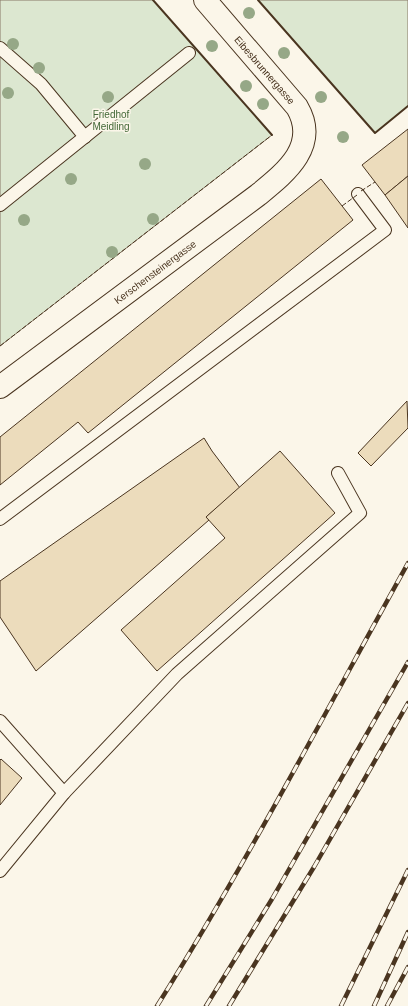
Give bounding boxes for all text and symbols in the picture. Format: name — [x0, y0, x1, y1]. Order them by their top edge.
street label: Eibesbrunnergasse — [232, 34, 297, 107]
park label: Friedhof Meidling — [92, 109, 130, 132]
street label: Kerschensteinergasse — [112, 238, 198, 306]

